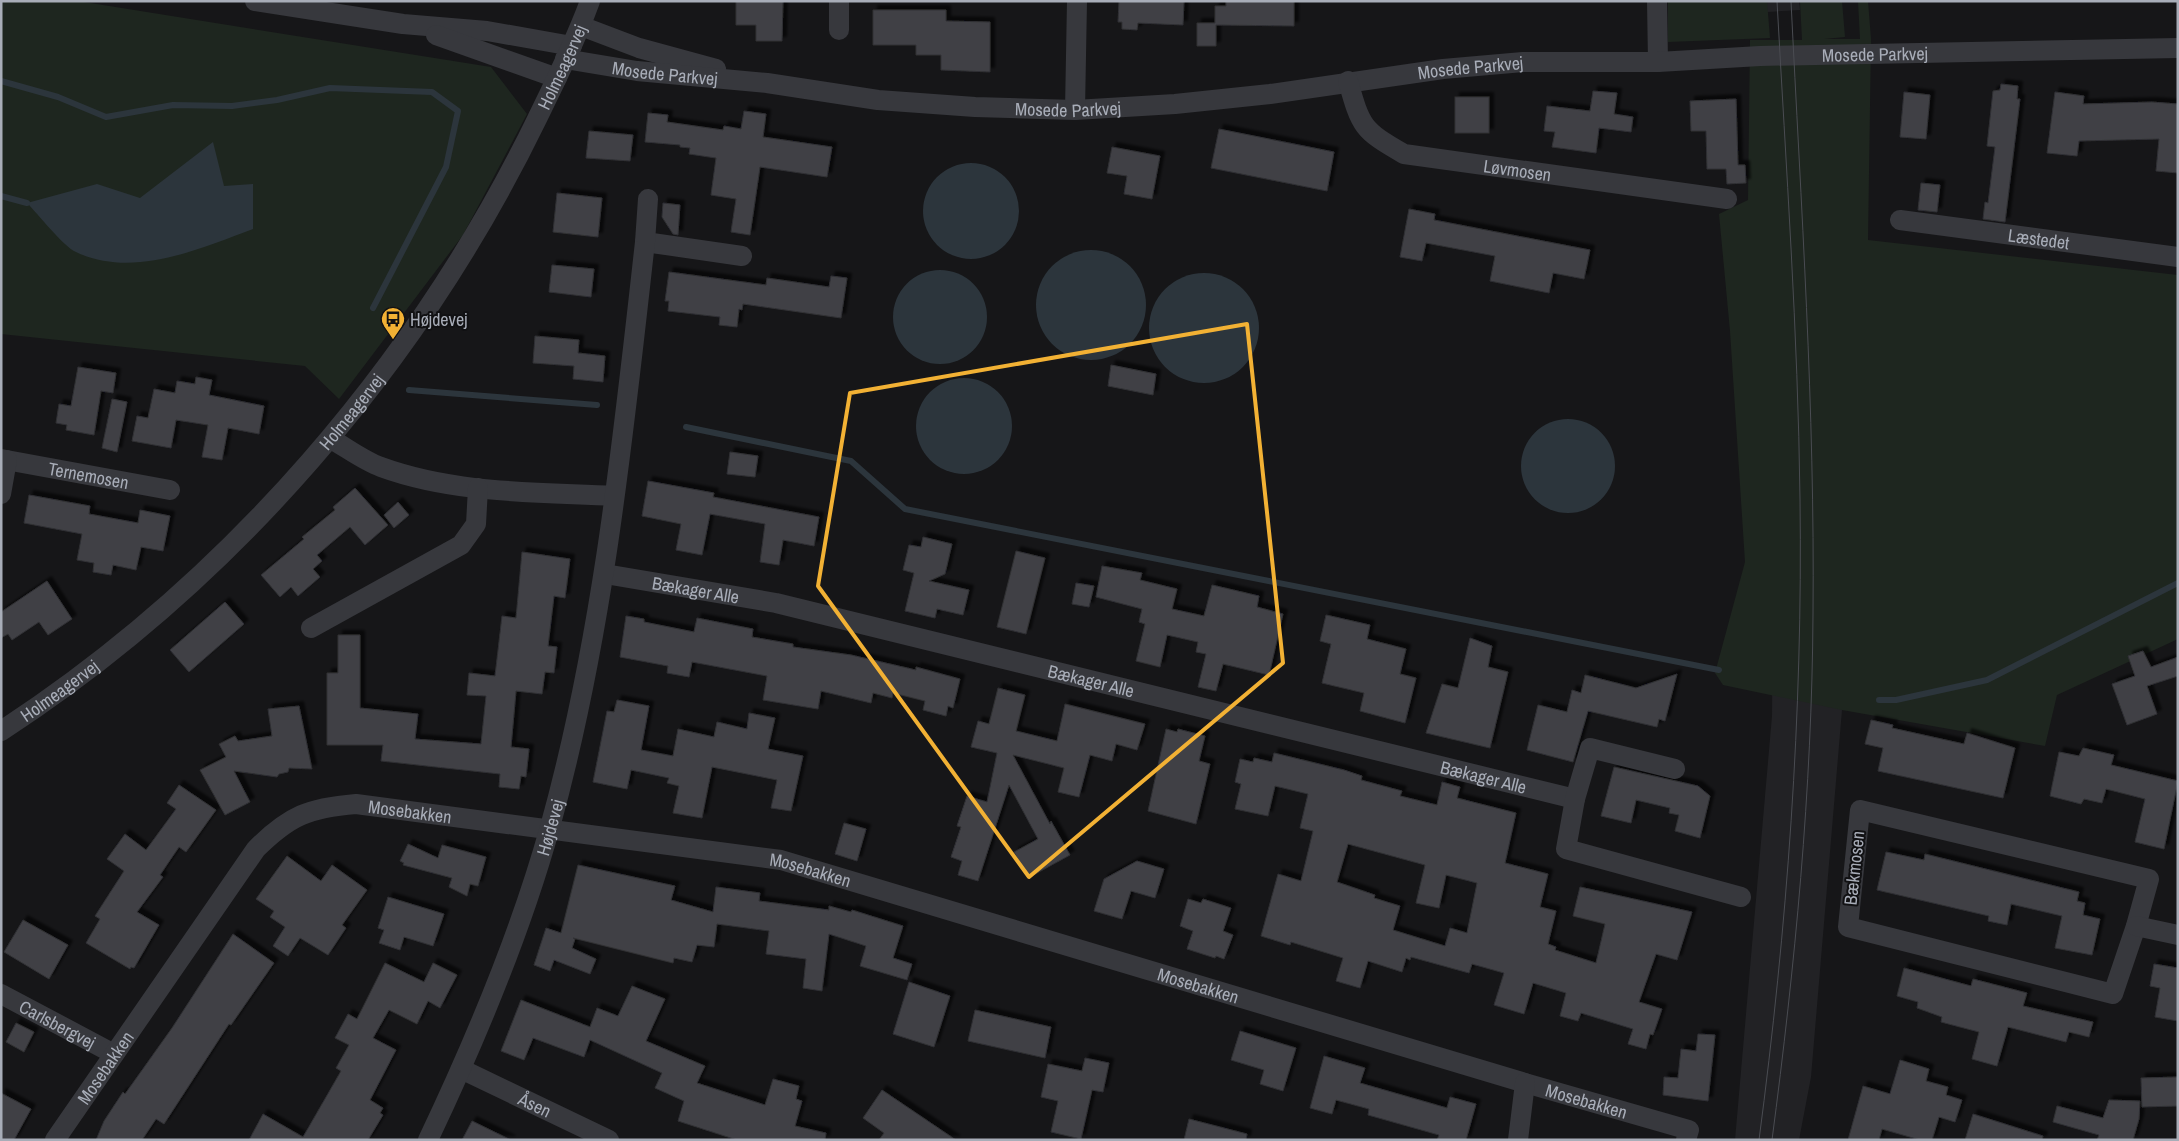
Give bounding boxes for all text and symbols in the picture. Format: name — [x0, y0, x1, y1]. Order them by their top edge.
street label: Holmeagervej — [531, 21, 592, 114]
street label: Mosede Parkvej — [1822, 40, 1928, 67]
street label: Mosede Parkvej — [1416, 50, 1524, 85]
street label: Mosede Parkvej — [610, 55, 719, 91]
street label: Mosede Parkvej — [1015, 95, 1122, 123]
street label: Løvmosen — [1482, 153, 1553, 187]
street label: Læstedet — [2007, 222, 2071, 255]
bus stop icon: Højdevej — [380, 306, 406, 340]
place label: Højdevej — [410, 307, 467, 332]
street label: Holmeagervej — [313, 368, 389, 455]
street label: Ternemosen — [46, 455, 131, 495]
street label: Bækager Alle — [650, 570, 741, 609]
street label: Holmeagervej — [15, 654, 104, 727]
street label: Bækager Alle — [1046, 658, 1137, 703]
street label: Bækager Alle — [1438, 754, 1529, 799]
street label: Mosebakken — [367, 793, 453, 829]
street label: Højdevej — [530, 796, 569, 859]
street label: Bækmosen — [1838, 830, 1870, 906]
street label: Mosebakken — [768, 846, 854, 893]
street label: Mosebakken — [1155, 961, 1242, 1009]
street label: Carlsbergvej — [15, 994, 100, 1055]
street label: Mosebakken — [71, 1026, 139, 1109]
street label: Mosebakken — [1543, 1077, 1630, 1124]
street label: Åsen — [513, 1085, 556, 1123]

